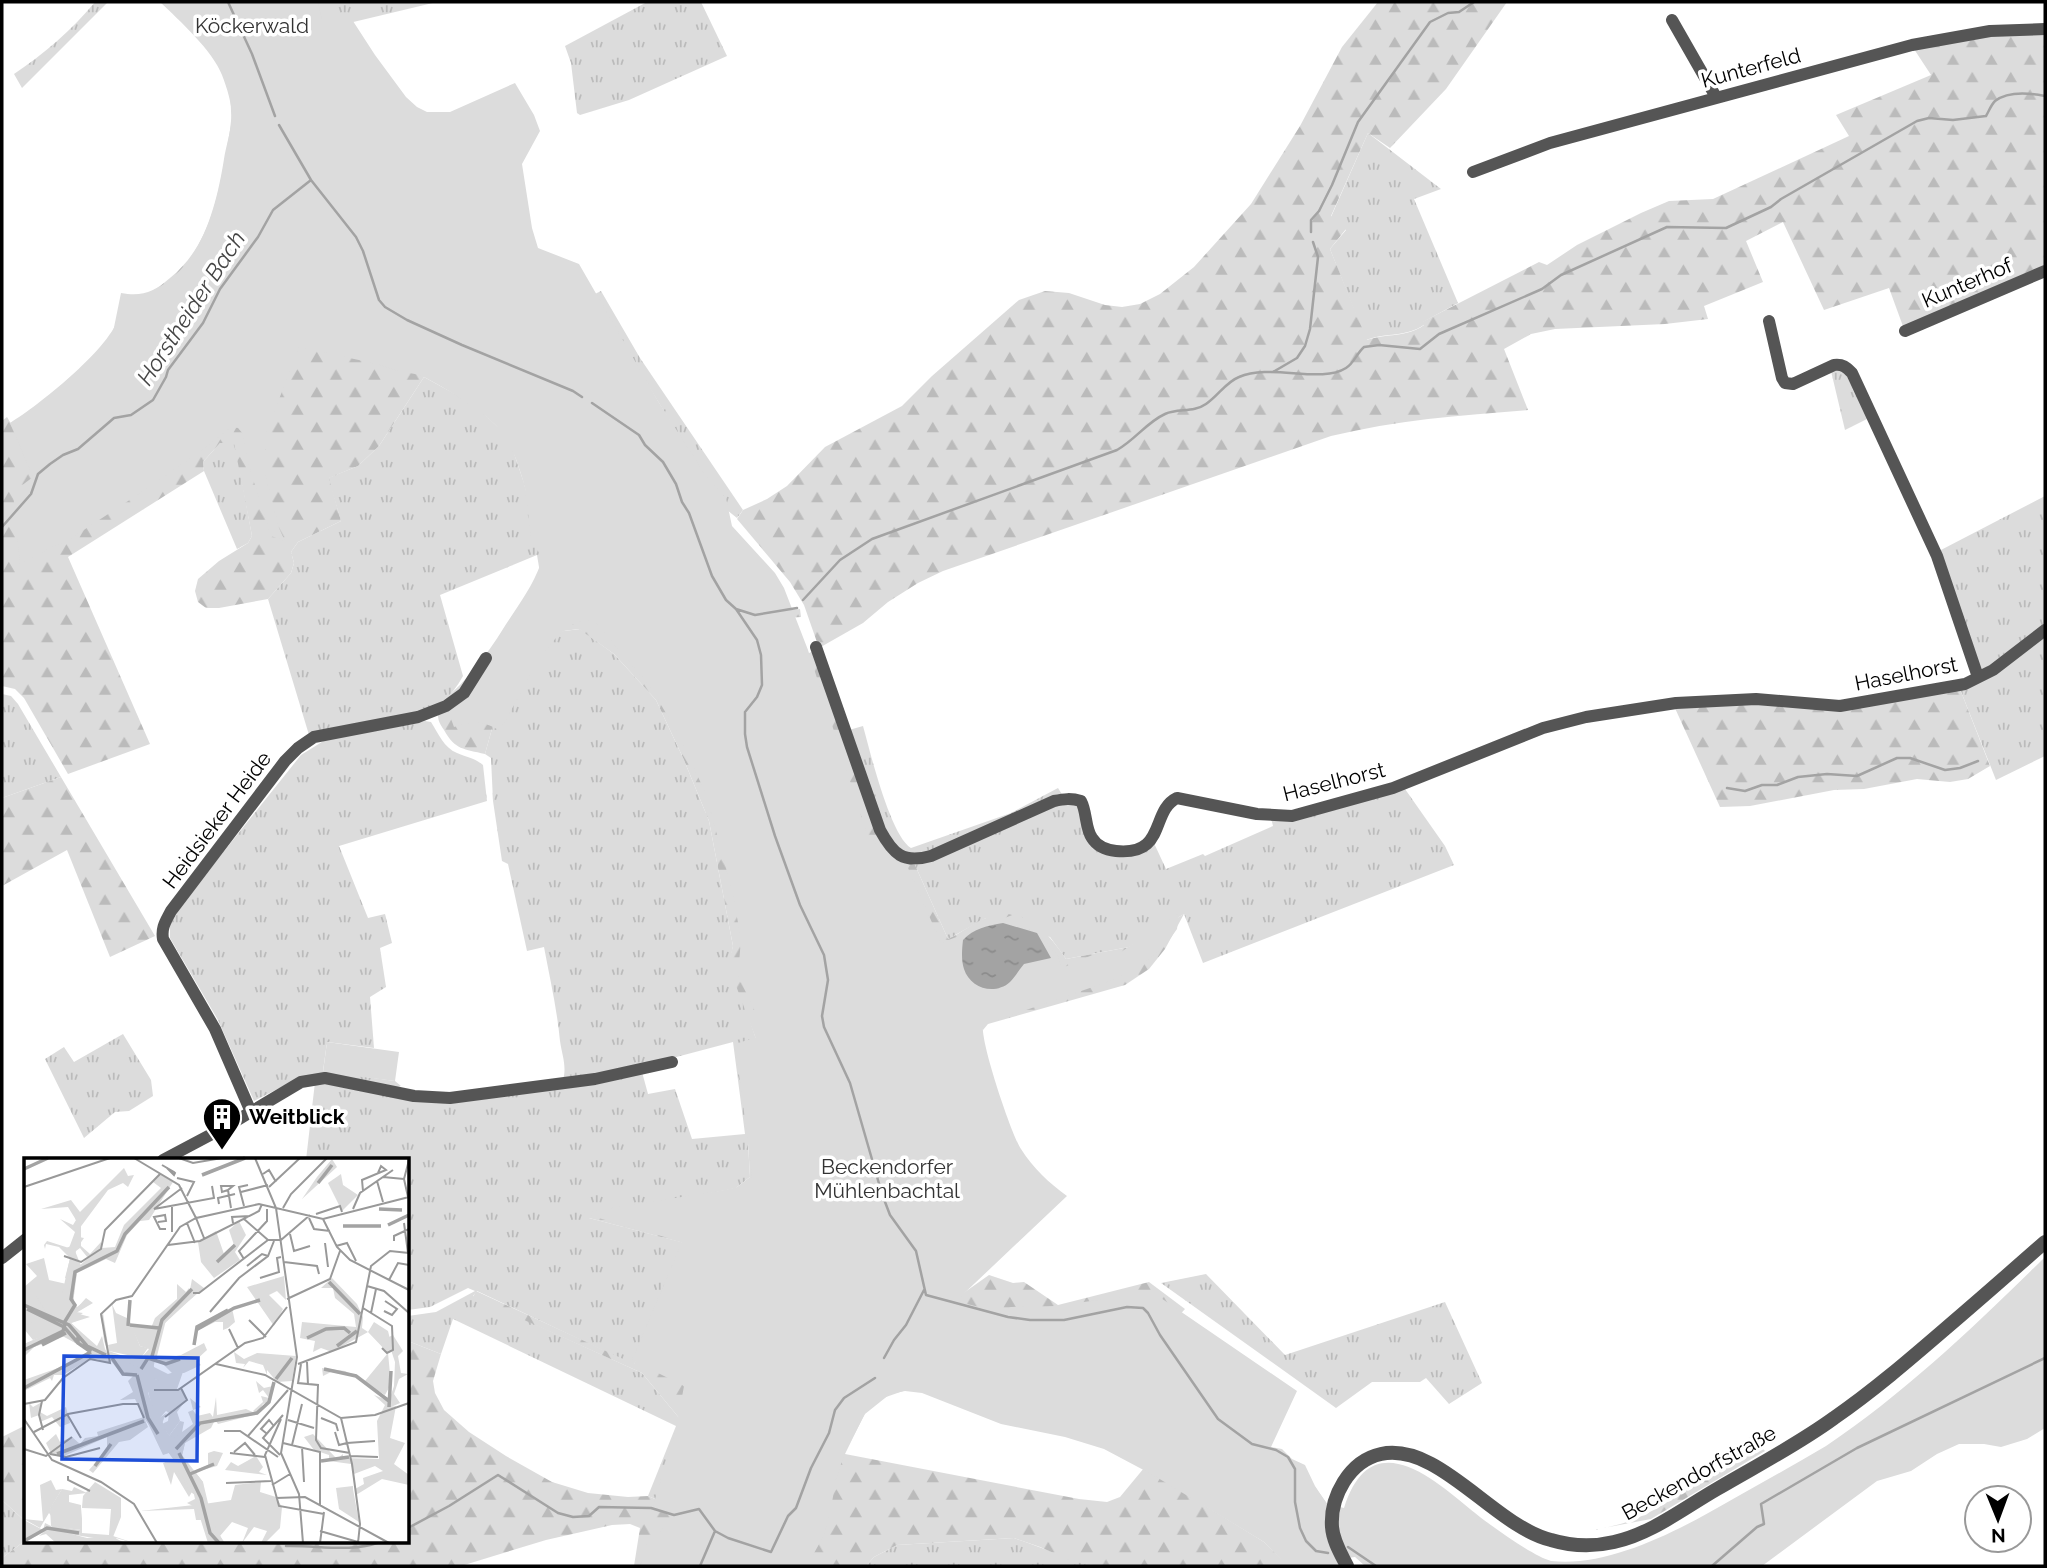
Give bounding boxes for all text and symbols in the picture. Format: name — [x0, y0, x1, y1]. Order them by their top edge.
park label: Köckerwald — [195, 13, 309, 38]
street label: Kunterfeld — [1698, 42, 1803, 93]
water label: Horstheider Bach — [131, 226, 250, 390]
street label: Kunterhof — [1918, 252, 2017, 313]
street label: Haselhorst — [1852, 651, 1959, 696]
street label: Heidsieker Heide — [157, 746, 276, 893]
street label: Haselhorst — [1280, 757, 1388, 806]
building icon: Weitblick — [201, 1096, 243, 1151]
place label: Weitblick — [249, 1104, 345, 1129]
park label: Beckendorfer Mühlenbachtal — [814, 1154, 960, 1203]
inset map — [24, 1158, 410, 1544]
street label: Beckendorfstraße — [1617, 1420, 1780, 1525]
north arrow — [1963, 1484, 2033, 1554]
text: N — [1991, 1525, 2006, 1547]

